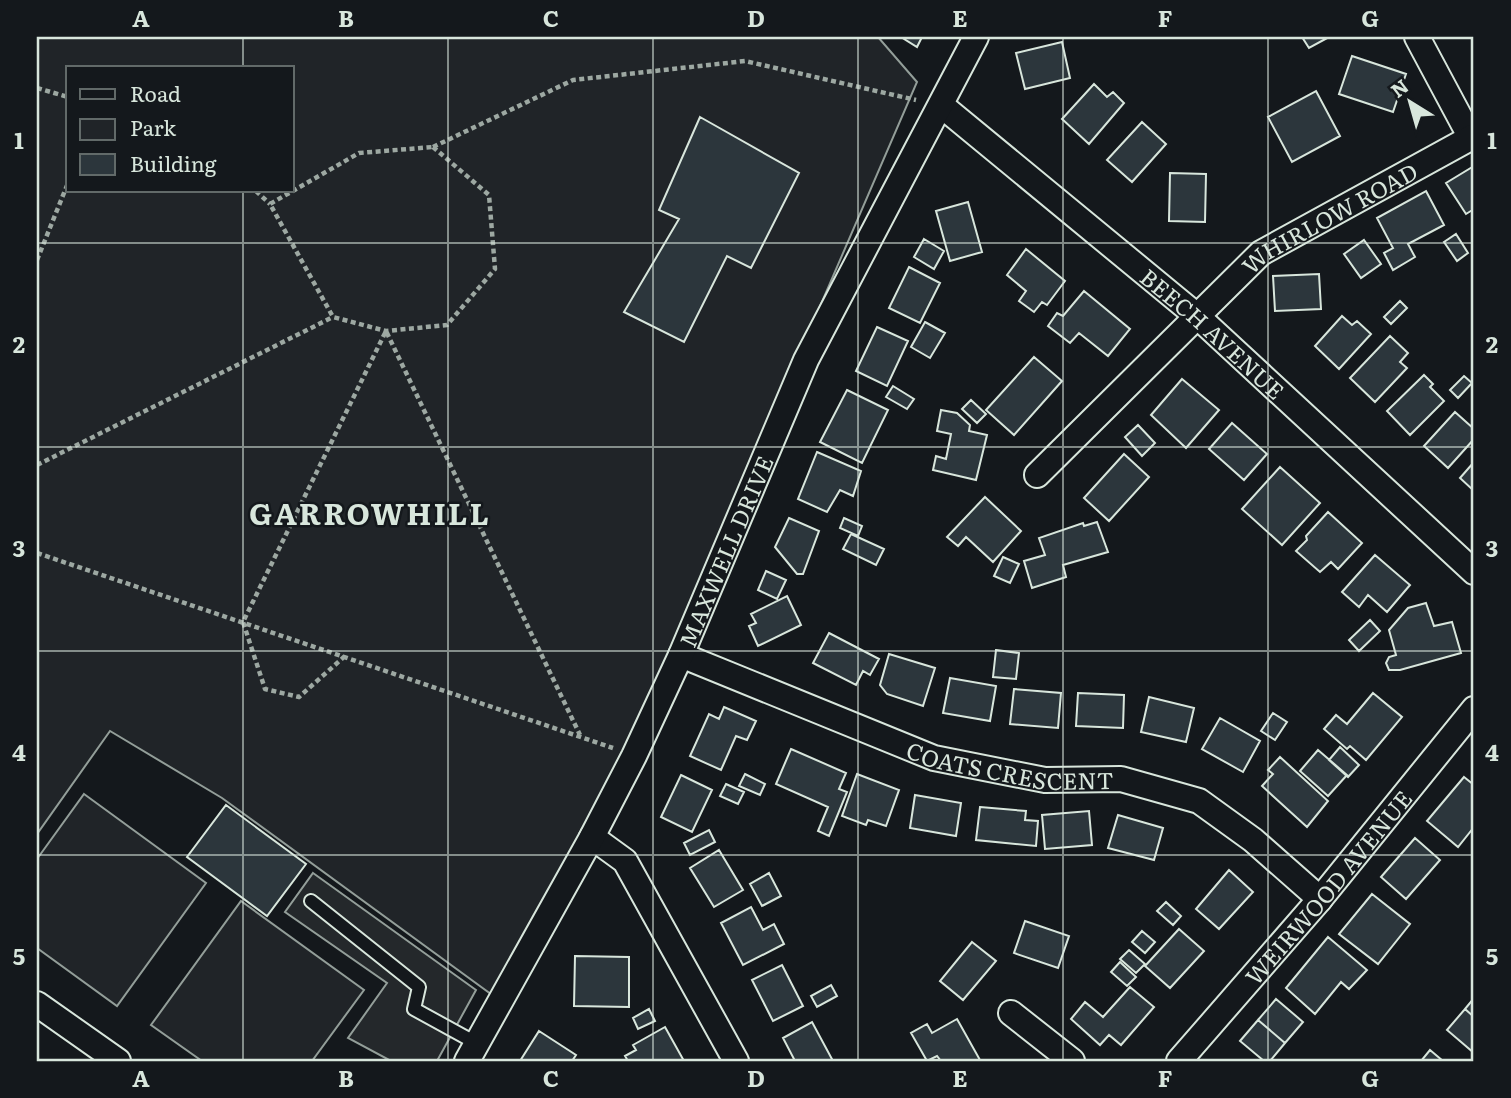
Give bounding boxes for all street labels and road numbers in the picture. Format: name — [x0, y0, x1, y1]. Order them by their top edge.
street label: WHIRLOW ROAD — [1233, 153, 1423, 281]
street label: BEECH AVENUE — [1134, 259, 1293, 406]
street label: MAXWELL DRIVE — [669, 450, 781, 652]
street label: COATS CRESCENT — [902, 732, 1114, 797]
street label: WEIRWOOD AVENUE — [1236, 782, 1419, 992]

